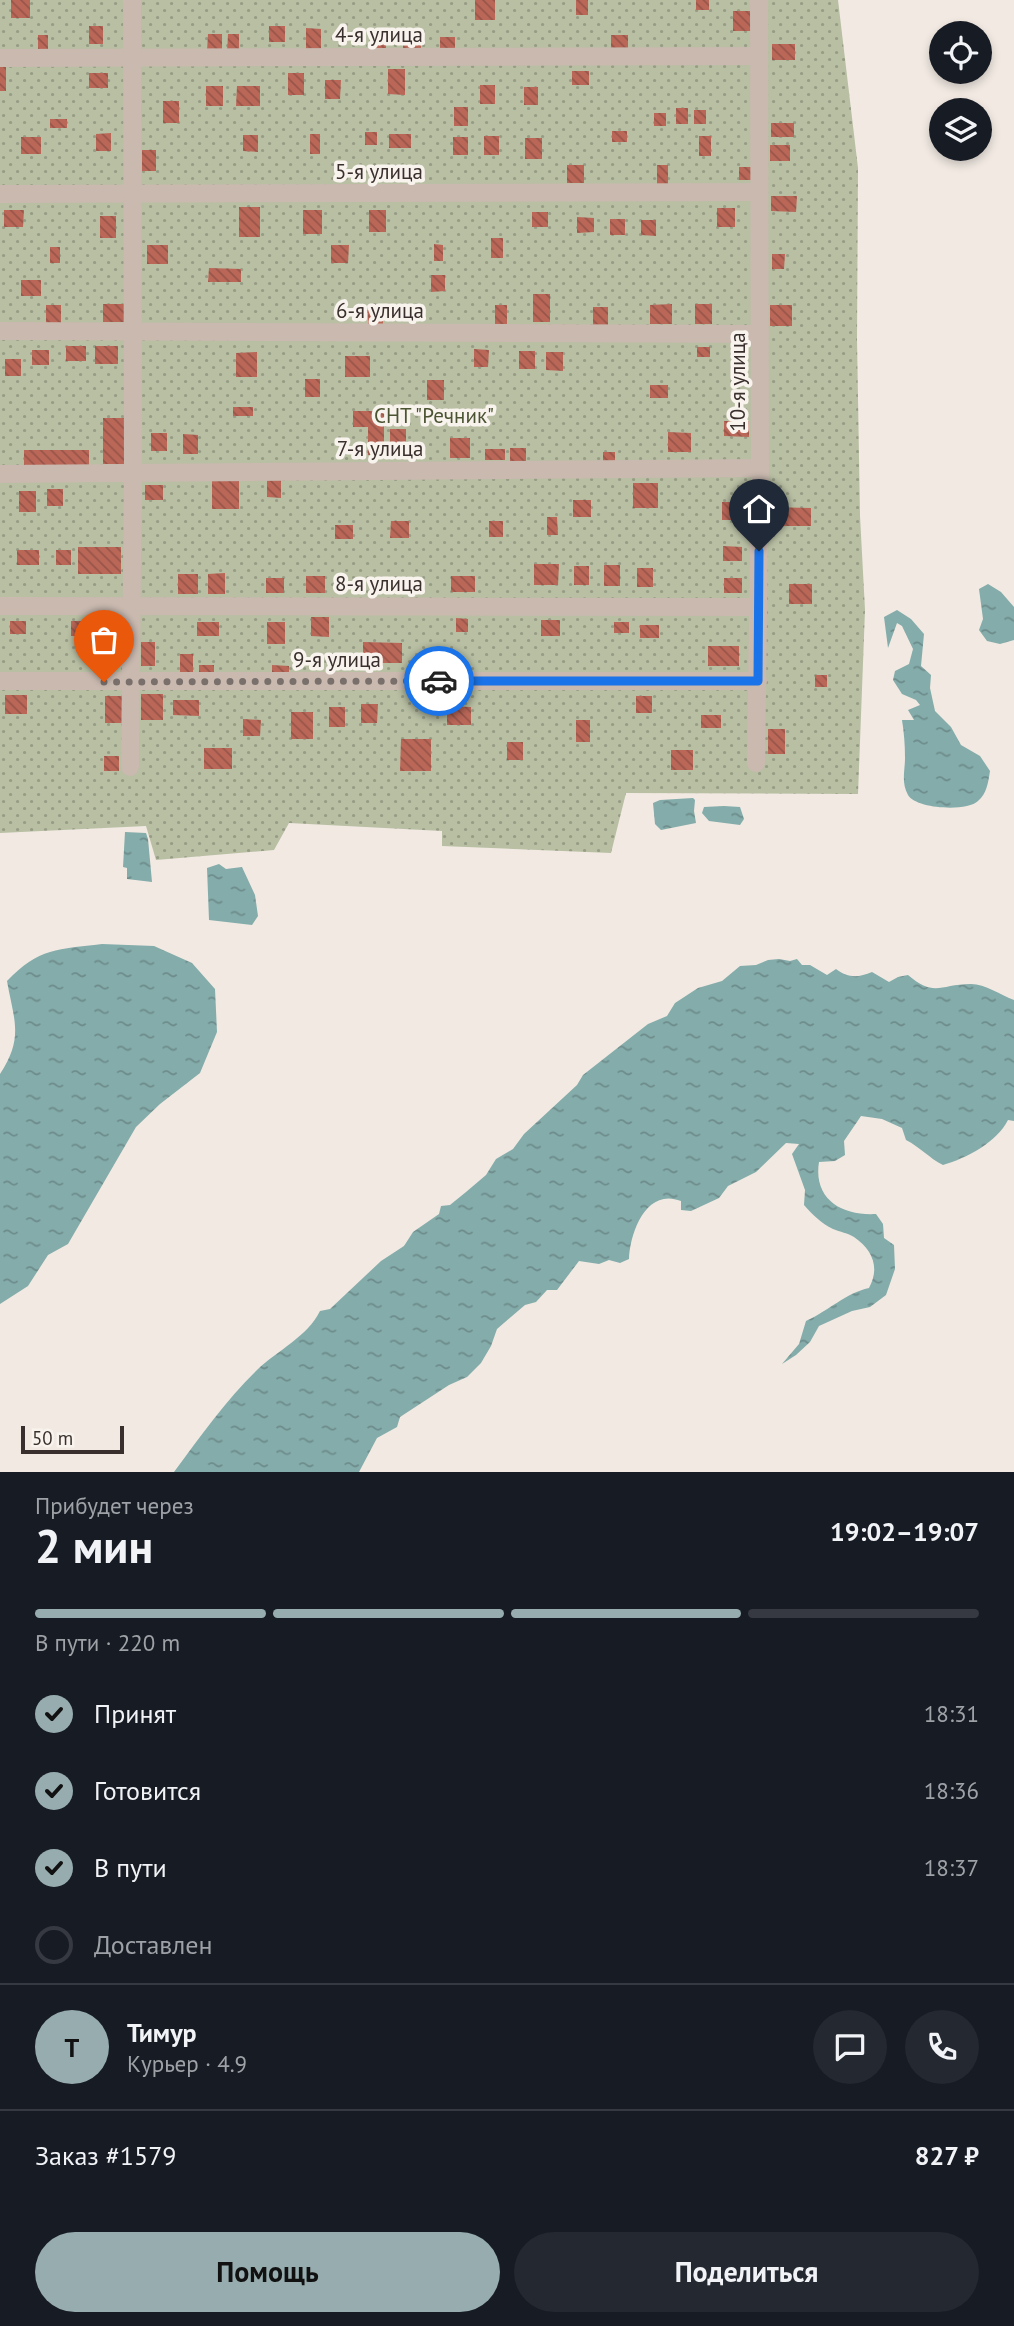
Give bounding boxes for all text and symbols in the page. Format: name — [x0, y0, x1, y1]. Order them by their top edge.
street label: 4-я улица — [335, 21, 423, 48]
map controls — [929, 21, 992, 161]
button: locate — [929, 21, 992, 84]
button: layers — [929, 98, 992, 161]
street label: 5-я улица — [335, 158, 423, 185]
street label: 6-я улица — [336, 297, 424, 324]
street label: 10-я улица — [724, 332, 751, 432]
park label: СНТ "Речник" — [374, 402, 494, 429]
street label: 7-я улица — [337, 435, 423, 462]
pin — [729, 479, 789, 551]
icon: home — [740, 490, 778, 528]
street label: 8-я улица — [335, 570, 423, 597]
pin — [74, 610, 134, 682]
icon: bag — [85, 621, 123, 659]
street label: 9-я улица — [293, 646, 381, 673]
courier — [404, 646, 474, 716]
icon: car — [420, 662, 458, 700]
scale bar — [21, 1423, 124, 1455]
text: 50 m — [32, 1426, 73, 1450]
text: Прибудет через — [35, 1491, 194, 1520]
text: 19:02–19:07 — [830, 1515, 979, 1548]
text: 2 мин — [35, 1516, 153, 1576]
text: В пути · 220 m — [35, 1628, 180, 1657]
icon: check — [35, 1695, 73, 1733]
text: Принят — [94, 1697, 176, 1730]
text: 18:31 — [924, 1699, 979, 1728]
icon: check — [35, 1772, 73, 1810]
text: Готовится — [94, 1774, 201, 1807]
text: 18:36 — [924, 1776, 979, 1805]
icon: check — [35, 1849, 73, 1887]
text: В пути — [94, 1851, 167, 1884]
text: 18:37 — [924, 1853, 979, 1882]
text: Доставлен — [94, 1928, 213, 1961]
button: chat — [813, 2010, 887, 2084]
button: phone — [905, 2010, 979, 2084]
text: Тимур — [127, 2016, 197, 2049]
text: Т — [65, 2031, 79, 2064]
text: Курьер · 4.9 — [127, 2049, 247, 2078]
text: Заказ #1579 — [35, 2139, 177, 2172]
text: 827 ₽ — [915, 2139, 979, 2172]
button: Помощь — [35, 2232, 500, 2312]
button: Поделиться — [514, 2232, 979, 2312]

